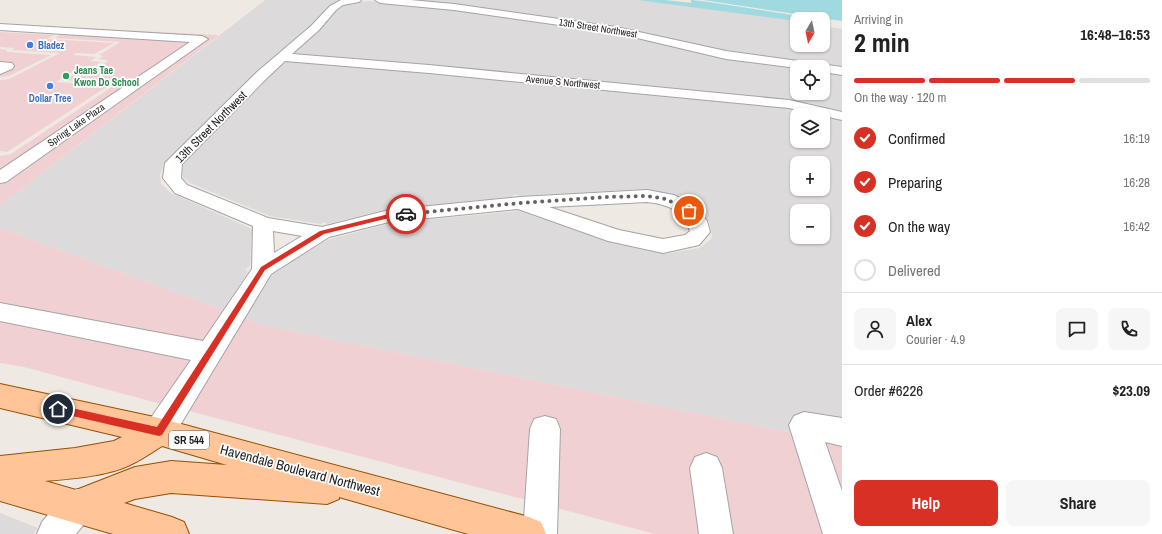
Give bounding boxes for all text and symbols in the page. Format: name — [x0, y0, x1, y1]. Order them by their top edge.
text: Arriving in — [854, 11, 903, 28]
north arrow — [790, 12, 830, 52]
map controls — [790, 12, 830, 244]
street label: 13th Street Northwest — [558, 15, 639, 41]
text: 16:48–16:53 — [1080, 24, 1150, 45]
text: 2 min — [854, 25, 910, 60]
place label: Bladez — [38, 39, 64, 52]
marker: Bladez — [25, 40, 35, 50]
button: locate — [790, 60, 830, 100]
place label: Jeans Tae Kwon Do School — [74, 64, 139, 89]
marker: Jeans Tae Kwon Do School — [61, 71, 71, 81]
street label: Avenue S Northwest — [524, 72, 601, 92]
marker: Dollar Tree — [45, 81, 55, 91]
street label: 13th Street Northwest — [172, 88, 250, 166]
text: On the way · 120 m — [854, 89, 946, 106]
place label: Dollar Tree — [29, 92, 72, 105]
street label: Spring Lake Plaza — [45, 100, 108, 150]
button: layers — [790, 108, 830, 148]
icon: check — [854, 127, 876, 149]
text: Confirmed — [888, 128, 945, 149]
text: 16:19 — [1123, 130, 1150, 147]
button: + — [790, 156, 830, 196]
icon: check — [854, 171, 876, 193]
text: Preparing — [888, 172, 942, 193]
text: 16:28 — [1123, 174, 1150, 191]
courier — [386, 194, 426, 234]
pin — [672, 194, 706, 228]
icon: bag — [678, 200, 700, 222]
icon: car — [395, 203, 417, 225]
button: − — [790, 204, 830, 244]
icon: check — [854, 215, 876, 237]
text: On the way — [888, 216, 950, 237]
text: 16:42 — [1123, 218, 1150, 235]
text: Delivered — [888, 260, 941, 281]
button: person — [854, 308, 896, 350]
button: chat — [1056, 308, 1098, 350]
button: phone — [1108, 308, 1150, 350]
text: Alex — [906, 310, 932, 331]
text: Courier · 4.9 — [906, 331, 965, 348]
text: Order #6226 — [854, 380, 923, 401]
text: $23.09 — [1112, 380, 1150, 401]
pin — [41, 392, 75, 426]
icon: home — [47, 398, 69, 420]
road number: SR 544 — [169, 431, 209, 449]
street label: Havendale Boulevard Northwest — [218, 440, 382, 500]
button: Help — [854, 480, 998, 526]
button: Share — [1006, 480, 1150, 526]

